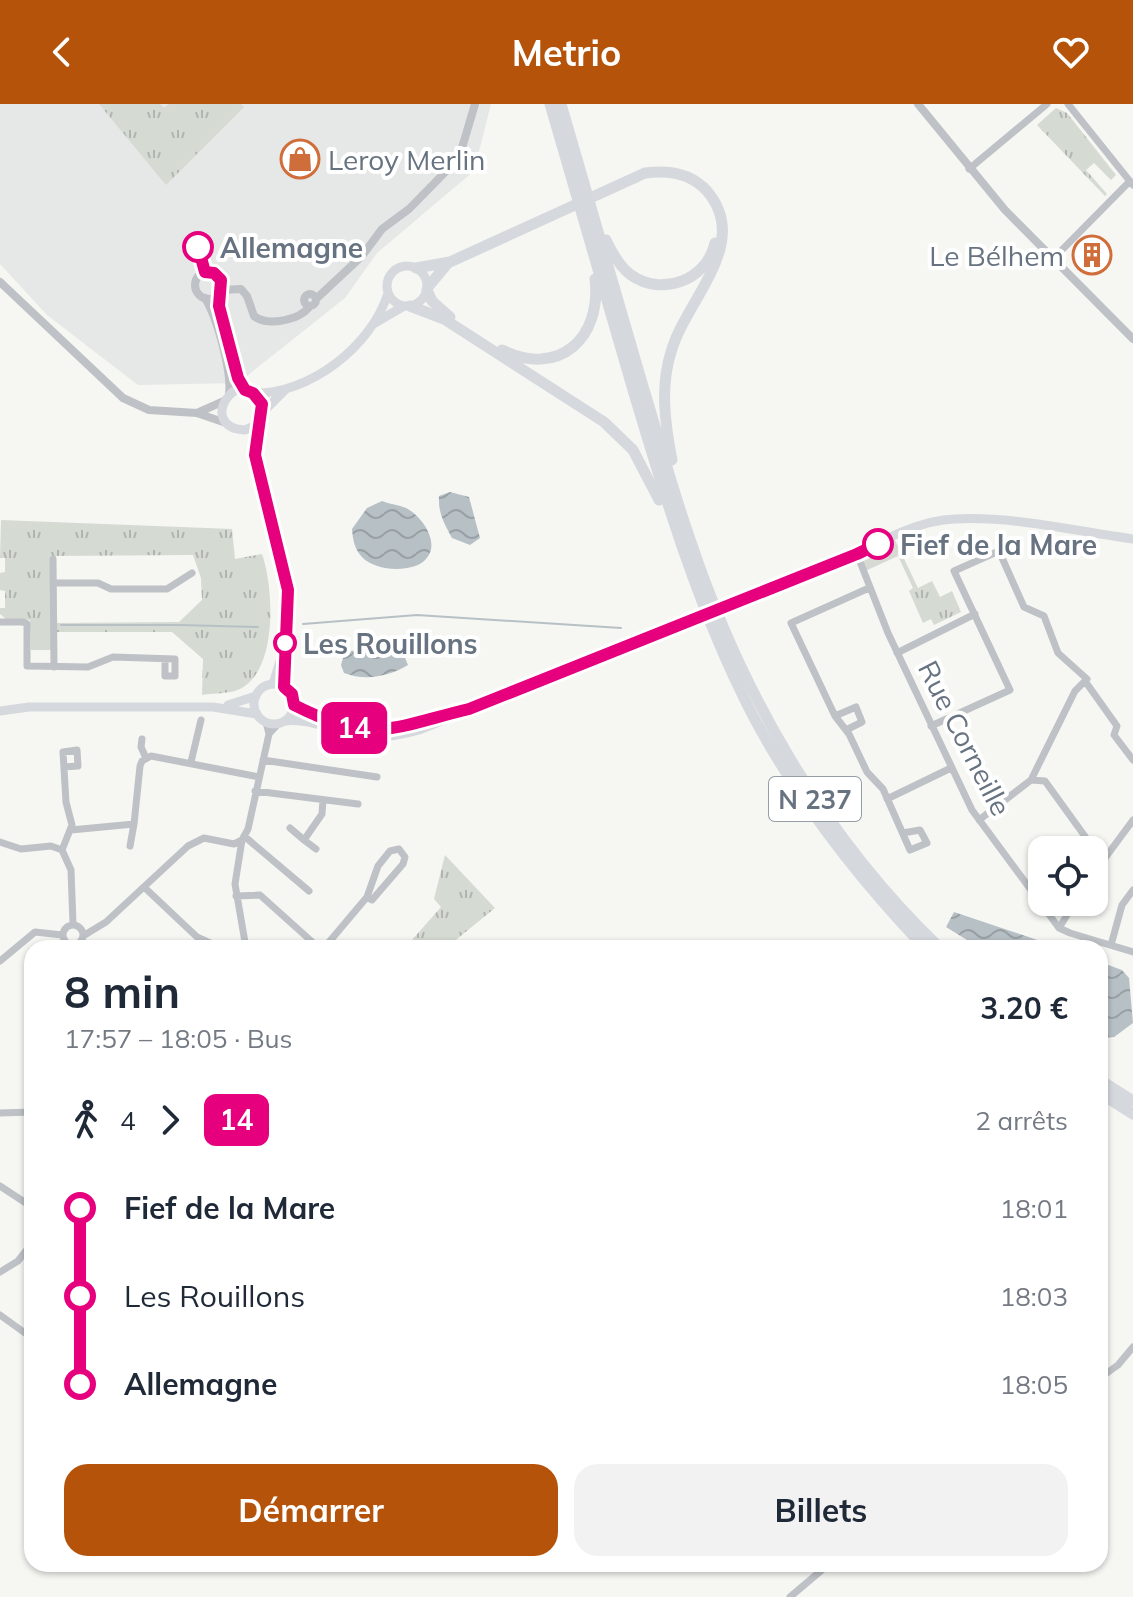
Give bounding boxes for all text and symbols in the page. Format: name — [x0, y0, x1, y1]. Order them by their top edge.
icon: back — [40, 30, 84, 74]
text: Metrio — [512, 30, 621, 75]
icon: heart — [1049, 30, 1093, 74]
shop icon: Leroy Merlin — [279, 138, 321, 180]
place label: Leroy Merlin — [328, 142, 485, 177]
place label: Allemagne — [220, 230, 363, 265]
marker: Allemagne — [183, 232, 213, 262]
building icon: Le Bélhem — [1071, 234, 1113, 276]
place label: Le Bélhem — [929, 238, 1064, 273]
place label: Fief de la Mare — [900, 527, 1097, 562]
marker: Fief de la Mare — [863, 529, 893, 559]
place label: Les Rouillons — [303, 626, 478, 661]
marker: Les Rouillons — [274, 632, 296, 654]
street label: Rue Corneille — [911, 655, 1019, 821]
line badge: 14 — [318, 702, 390, 754]
text: 14 — [337, 710, 371, 745]
road number: N 237 — [769, 777, 861, 821]
map controls — [1028, 836, 1108, 916]
button: locate — [1028, 836, 1108, 916]
text: 8 min — [64, 964, 180, 1019]
text: 3.20 € — [980, 989, 1068, 1027]
text: 17:57 – 18:05 · Bus — [64, 1022, 293, 1055]
icon: walk — [64, 1098, 108, 1142]
icon: forward — [148, 1098, 192, 1142]
text: 14 — [220, 1102, 253, 1137]
text: 4 — [120, 1104, 136, 1137]
text: 2 arrêts — [975, 1104, 1068, 1137]
text: Fief de la Mare — [124, 1189, 335, 1227]
text: 18:01 — [1000, 1192, 1068, 1225]
text: Les Rouillons — [124, 1277, 305, 1315]
text: 18:03 — [1000, 1280, 1068, 1313]
text: Allemagne — [124, 1365, 277, 1403]
text: 18:05 — [1000, 1368, 1068, 1401]
button: Démarrer — [64, 1464, 558, 1556]
button: Billets — [574, 1464, 1068, 1556]

